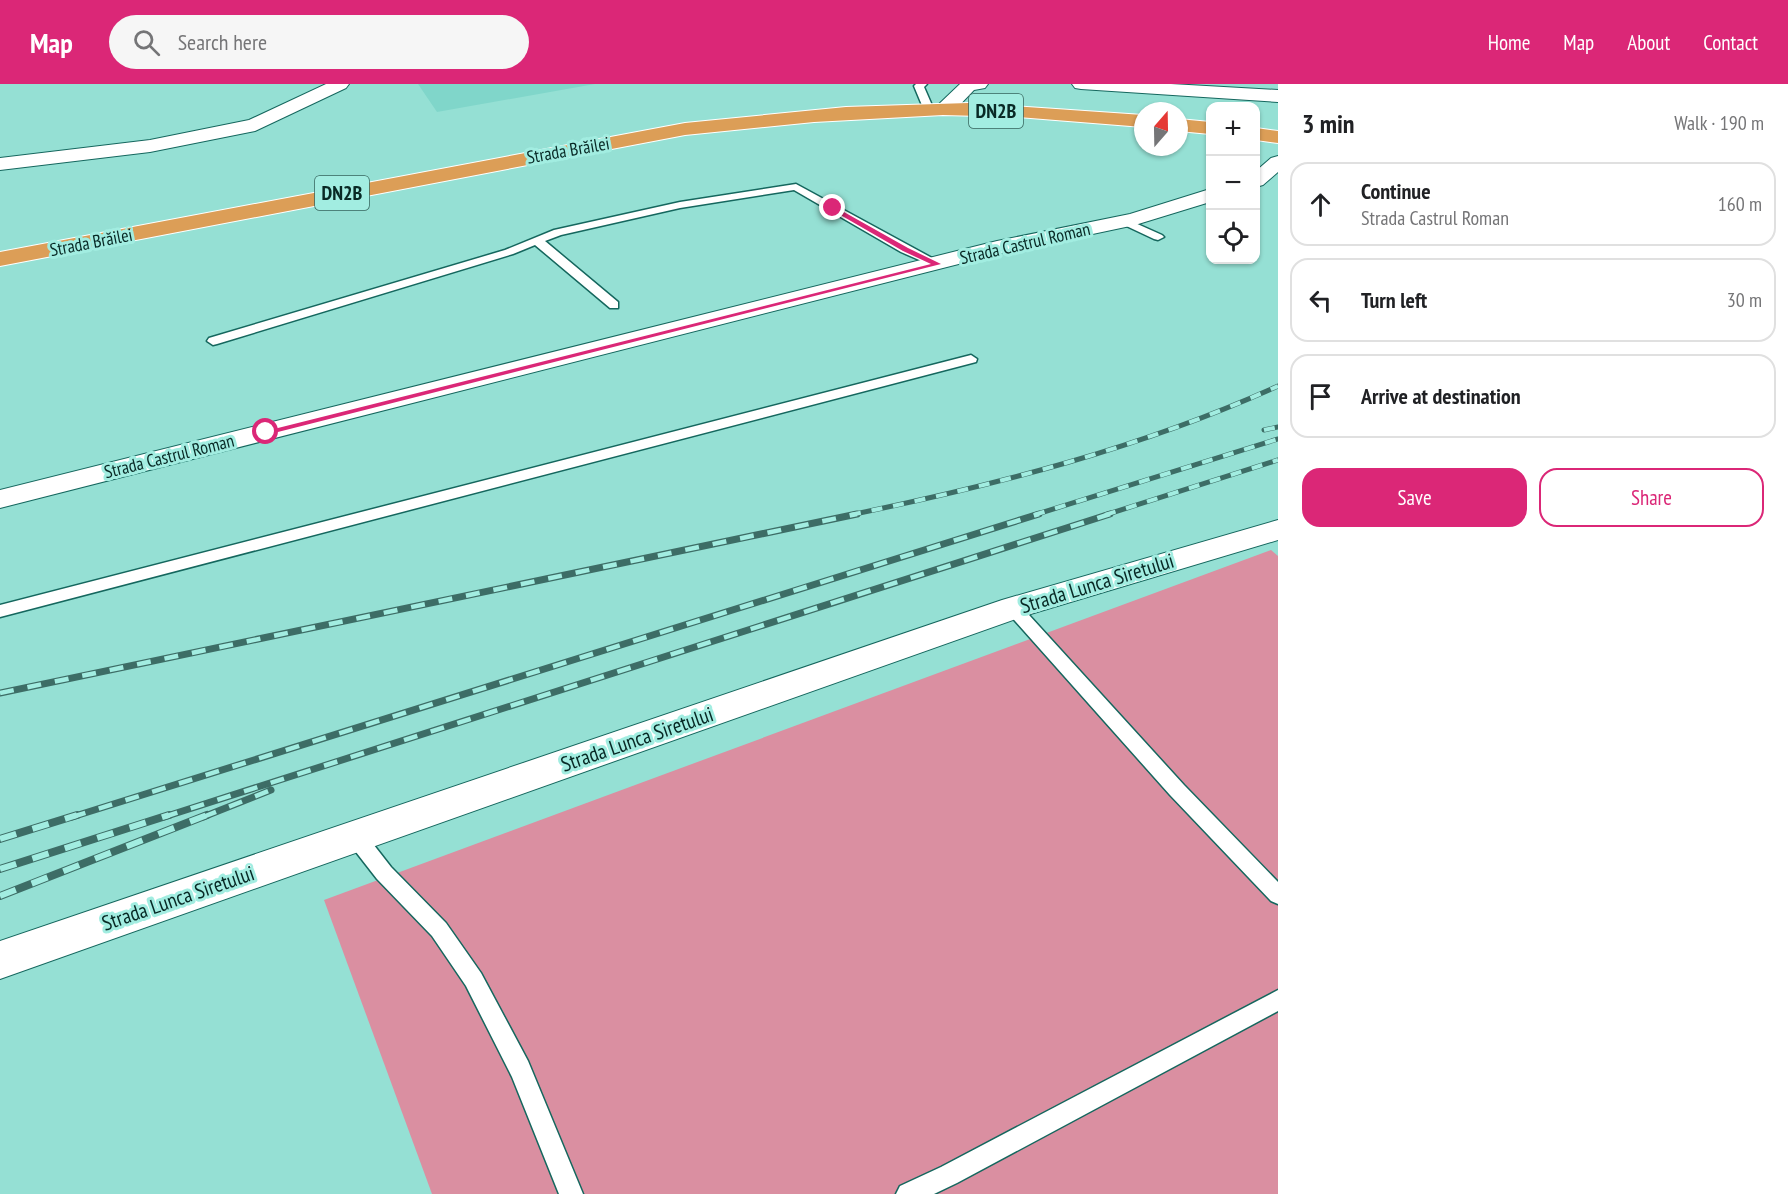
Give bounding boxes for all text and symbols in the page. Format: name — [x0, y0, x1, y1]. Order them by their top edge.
search box — [109, 15, 529, 69]
text: Map — [30, 24, 73, 61]
icon: search — [130, 26, 163, 59]
text: Search here — [178, 28, 267, 56]
text: Home — [1488, 29, 1530, 56]
text: Map — [1563, 29, 1594, 56]
text: About — [1627, 29, 1670, 56]
text: Contact — [1703, 29, 1758, 56]
road number: DN2B — [969, 94, 1023, 128]
north arrow — [1134, 102, 1188, 156]
map controls — [1206, 102, 1260, 264]
button: + — [1206, 102, 1260, 156]
text: 3 min — [1302, 107, 1355, 140]
text: Walk · 190 m — [1674, 110, 1764, 136]
street label: Strada Brăilei — [525, 131, 611, 169]
button: − — [1206, 156, 1260, 210]
road number: DN2B — [315, 176, 369, 210]
text: Continue — [1361, 177, 1431, 205]
icon: ahead — [1304, 188, 1337, 221]
text: 160 m — [1718, 191, 1762, 217]
route end — [819, 194, 845, 220]
text: Strada Castrul Roman — [1361, 205, 1509, 231]
button: locate — [1206, 210, 1260, 264]
street label: Strada Castrul Roman — [958, 217, 1092, 269]
street label: Strada Brăilei — [48, 223, 134, 261]
icon: left — [1304, 284, 1337, 317]
text: Turn left — [1361, 286, 1427, 314]
text: 30 m — [1727, 287, 1762, 313]
icon: arrive — [1304, 380, 1337, 413]
text: Arrive at destination — [1361, 382, 1521, 410]
route start — [252, 418, 278, 444]
street label: Strada Castrul Roman — [102, 429, 236, 483]
button: Save — [1302, 468, 1527, 527]
button: Share — [1539, 468, 1764, 527]
street label: Strada Lunca Siretului — [1017, 547, 1177, 619]
street label: Strada Lunca Siretului — [557, 700, 717, 778]
street label: Strada Lunca Siretului — [98, 859, 258, 937]

